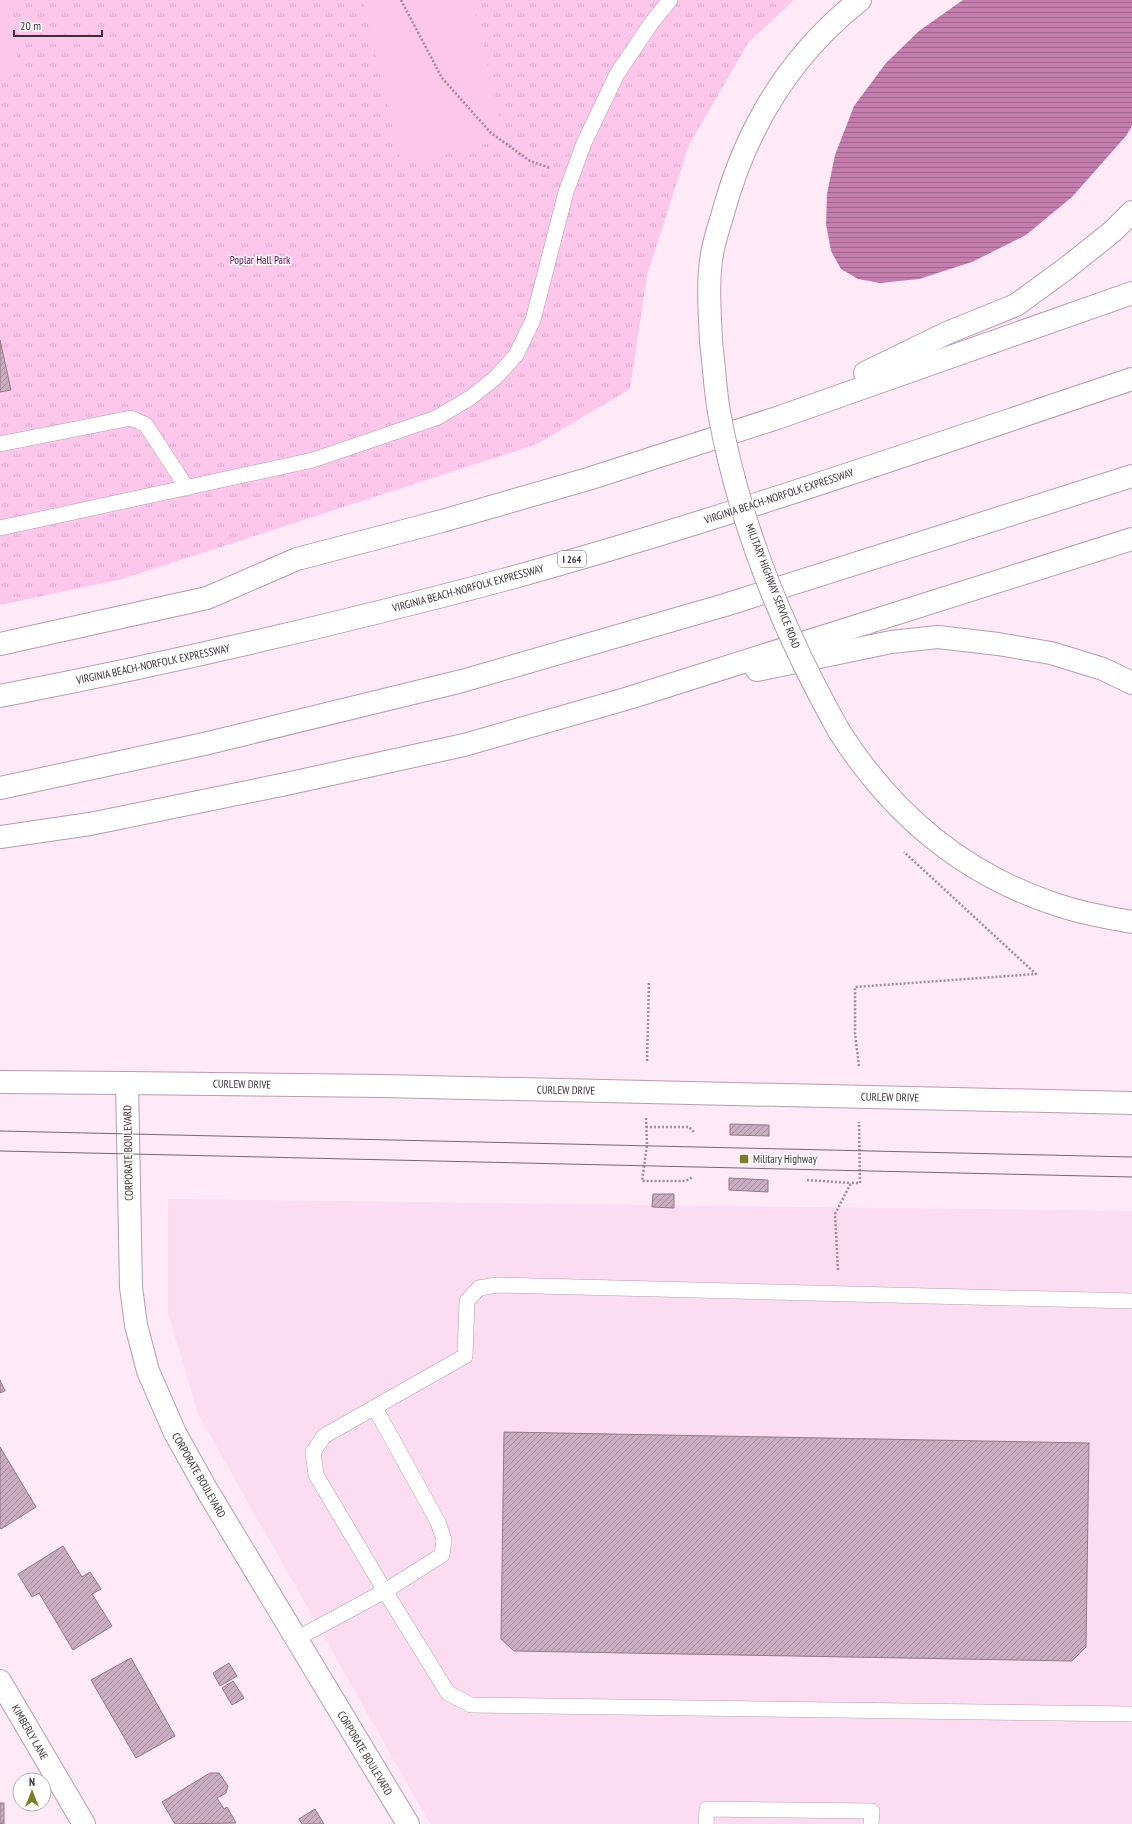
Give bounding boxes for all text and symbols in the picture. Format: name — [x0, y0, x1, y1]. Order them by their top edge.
scale bar — [14, 12, 102, 38]
text: 20 m — [20, 18, 41, 33]
park label: Poplar Hall Park — [230, 253, 291, 267]
street label: VIRGINIA BEACH-NORFOLK EXPRESSWAY — [702, 465, 856, 527]
street label: MILITARY HIGHWAY SERVICE ROAD — [743, 522, 803, 651]
road number: I 264 — [558, 551, 586, 567]
street label: VIRGINIA BEACH-NORFOLK EXPRESSWAY — [390, 561, 545, 615]
street label: VIRGINIA BEACH-NORFOLK EXPRESSWAY — [74, 641, 231, 687]
street label: CURLEW DRIVE — [213, 1076, 272, 1092]
street label: CURLEW DRIVE — [537, 1082, 596, 1098]
street label: CURLEW DRIVE — [861, 1089, 920, 1105]
street label: CORPORATE BOULEVARD — [120, 1105, 136, 1201]
place label: Military Highway — [753, 1152, 818, 1166]
marker: Military Highway — [738, 1153, 750, 1165]
street label: CORPORATE BOULEVARD — [169, 1430, 229, 1520]
street label: KIMBERLY LANE — [9, 1702, 52, 1762]
street label: CORPORATE BOULEVARD — [334, 1708, 396, 1798]
north arrow — [12, 1772, 52, 1812]
text: N — [29, 1775, 35, 1789]

